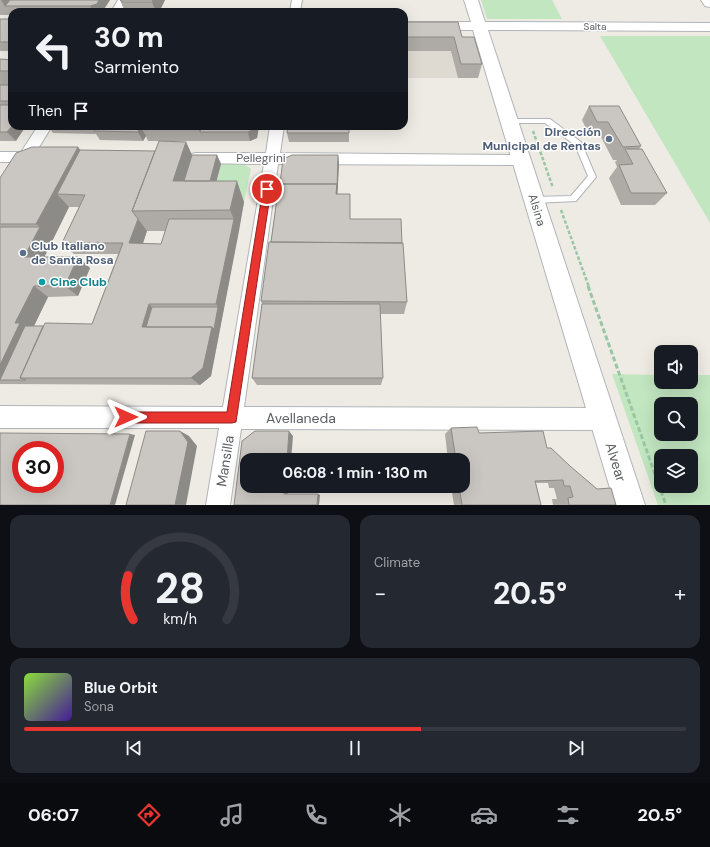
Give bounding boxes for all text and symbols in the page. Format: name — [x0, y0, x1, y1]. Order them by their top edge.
text: 30 m — [94, 19, 164, 56]
street label: Salta — [584, 20, 606, 33]
icon: left — [28, 24, 80, 76]
text: Sarmiento — [94, 55, 179, 79]
icon: arrive — [70, 100, 92, 122]
text: Then — [28, 101, 62, 121]
place label: Dirección Municipal de Rentas — [482, 124, 601, 154]
marker: Dirección Municipal de Rentas — [604, 134, 614, 144]
street label: Pellegrini — [236, 150, 286, 166]
pin — [250, 172, 284, 206]
icon: arrive — [256, 178, 278, 200]
street label: Alsina — [525, 192, 549, 228]
place label: Club Italiano de Santa Rosa — [31, 238, 114, 268]
marker: Club Italiano de Santa Rosa — [18, 248, 28, 258]
place label: Cine Club — [50, 274, 107, 290]
marker: Cine Club — [37, 277, 47, 287]
map controls — [654, 345, 698, 493]
button: sound — [654, 345, 698, 389]
position arrow — [105, 396, 147, 438]
button: search — [654, 397, 698, 441]
street label: Avellaneda — [266, 409, 336, 427]
street label: Mansilla — [212, 434, 238, 488]
street label: Alvear — [602, 440, 630, 484]
speed limit sign: 30 — [12, 441, 64, 493]
button: layers — [654, 449, 698, 493]
text: 06:08 · 1 min · 130 m — [283, 463, 427, 483]
text: Climate — [374, 554, 420, 571]
text: 28 — [155, 561, 205, 615]
text: 20.5° — [493, 574, 567, 613]
text: − — [374, 579, 386, 608]
text: + — [674, 579, 686, 608]
text: km/h — [163, 609, 197, 627]
text: Blue Orbit — [84, 678, 158, 698]
text: Sona — [84, 698, 114, 715]
icon: previous — [123, 737, 145, 759]
icon: pause — [344, 737, 366, 759]
icon: next — [565, 737, 587, 759]
icon: directions — [135, 801, 163, 829]
icon: music — [218, 801, 246, 829]
icon: phone — [302, 801, 330, 829]
icon: climate — [386, 801, 414, 829]
icon: car — [470, 801, 498, 829]
icon: filters — [554, 801, 582, 829]
text: 06:07 — [28, 803, 79, 827]
text: 20.5° — [637, 803, 682, 827]

